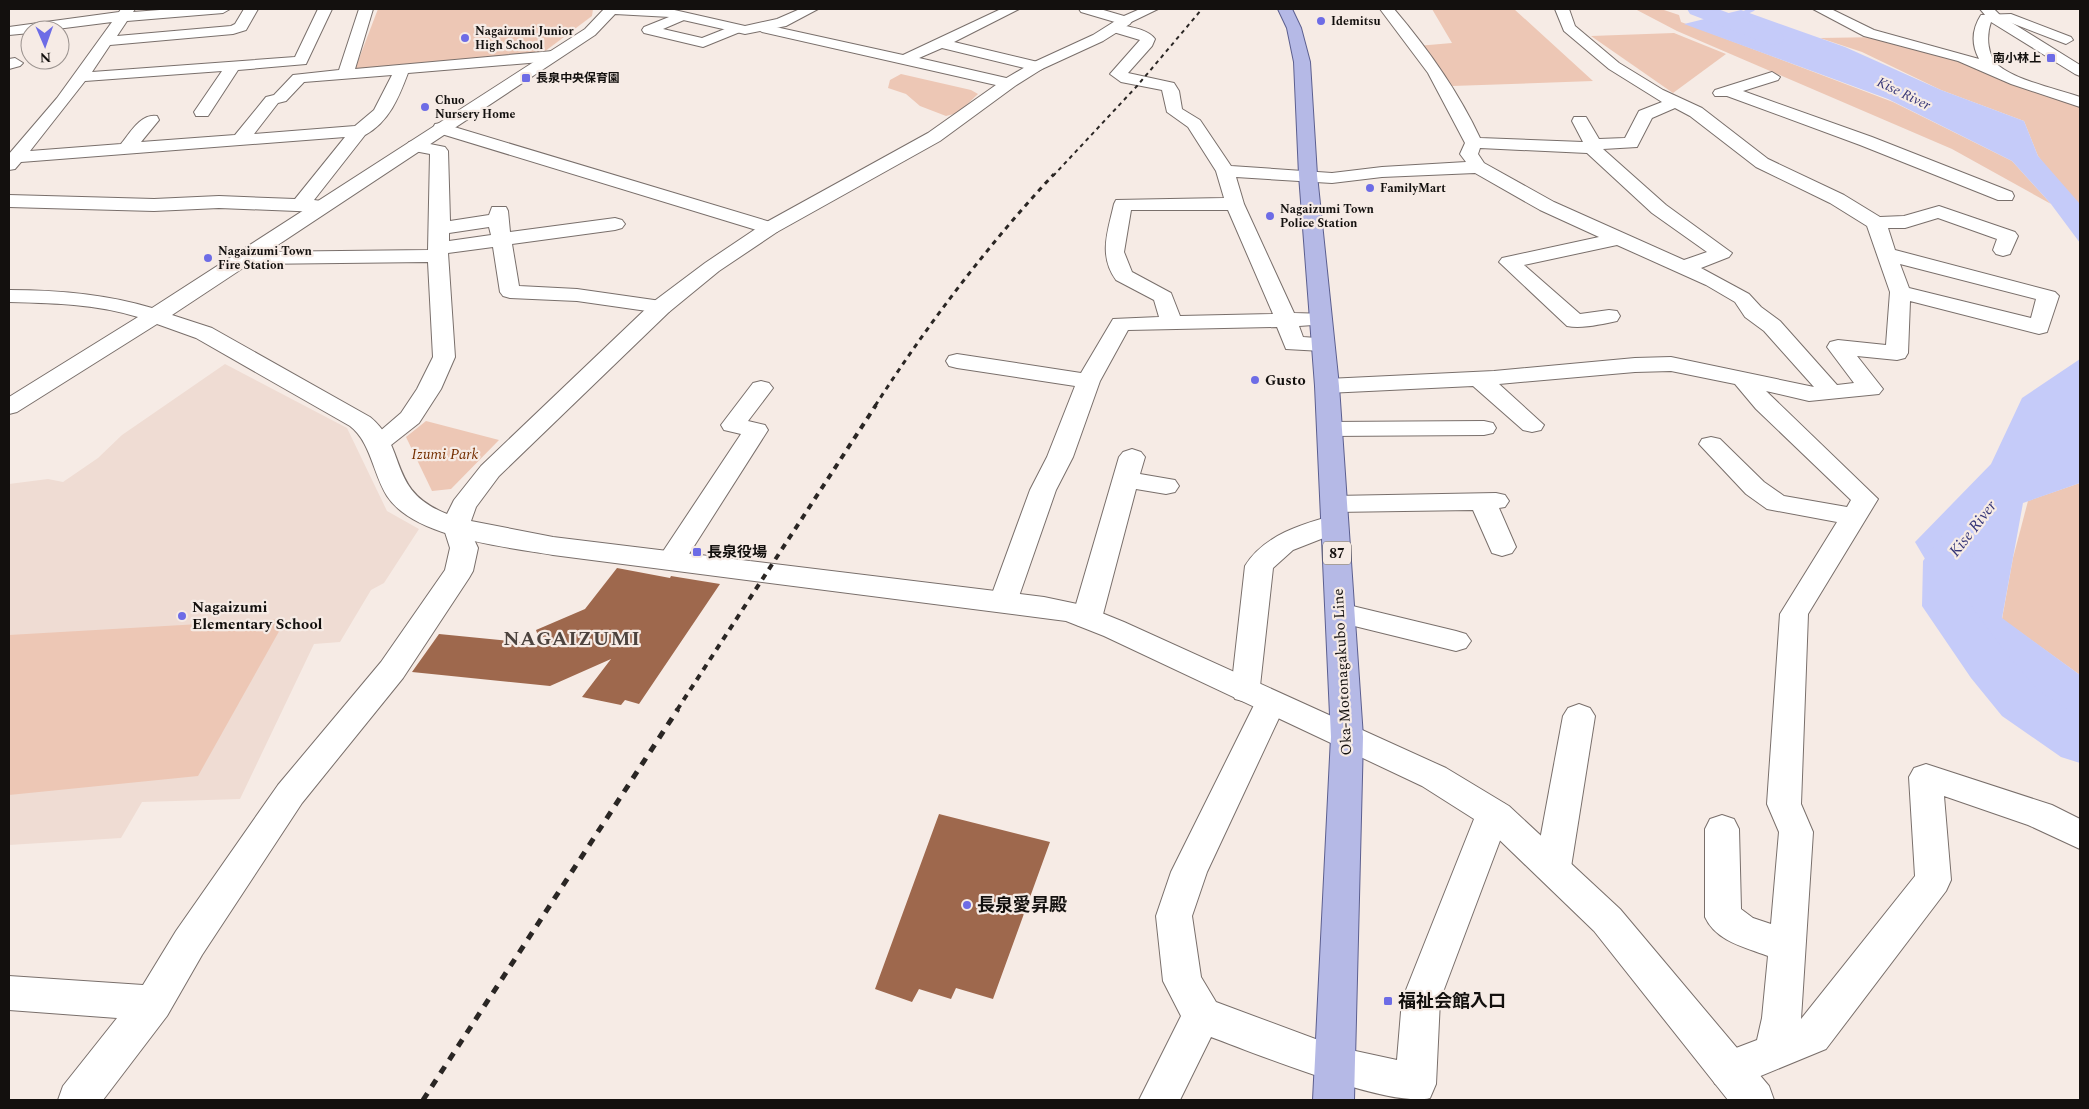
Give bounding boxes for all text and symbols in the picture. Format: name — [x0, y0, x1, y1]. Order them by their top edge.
place label: Idemitsu — [1331, 12, 1381, 31]
marker: Idemitsu — [1315, 15, 1327, 27]
north arrow — [20, 20, 70, 70]
place label: Nagaizumi Junior High School — [475, 22, 574, 55]
marker: Nagaizumi Junior High School — [459, 32, 471, 44]
text: N — [39, 47, 52, 68]
place label: 南小林上 — [1993, 49, 2041, 68]
marker: 南小林上 — [2045, 52, 2057, 64]
place label: 長泉中央保育園 — [536, 69, 620, 88]
water label: Kise River — [1873, 71, 1934, 116]
marker: 長泉中央保育園 — [520, 72, 532, 84]
place label: Chuo Nursery Home — [435, 91, 516, 124]
marker: Chuo Nursery Home — [419, 101, 431, 113]
place label: FamilyMart — [1380, 179, 1446, 198]
marker: FamilyMart — [1364, 182, 1376, 194]
place label: Nagaizumi Town Police Station — [1280, 200, 1374, 233]
marker: Nagaizumi Town Police Station — [1264, 210, 1276, 222]
place label: Nagaizumi Town Fire Station — [218, 242, 312, 275]
marker: Nagaizumi Town Fire Station — [202, 252, 214, 264]
place label: Gusto — [1265, 369, 1306, 392]
marker: Gusto — [1249, 374, 1261, 386]
park label: Izumi Park — [411, 443, 479, 466]
water label: Kise River — [1943, 495, 2003, 562]
place label: 長泉役場 — [707, 541, 767, 564]
road number: 87 — [1323, 542, 1351, 564]
marker: 長泉役場 — [691, 546, 703, 558]
street label: Oka-Motonagakubo Line — [1327, 588, 1358, 756]
place label: Nagaizumi Elementary School — [192, 596, 323, 636]
marker: Nagaizumi Elementary School — [176, 610, 188, 622]
district label: NAGAIZUMI — [503, 624, 641, 654]
place label: 長泉愛昇殿 — [977, 892, 1067, 919]
marker: 長泉愛昇殿 — [961, 899, 973, 911]
place label: 福祉会館入口 — [1398, 988, 1506, 1015]
marker: 福祉会館入口 — [1382, 995, 1394, 1007]

